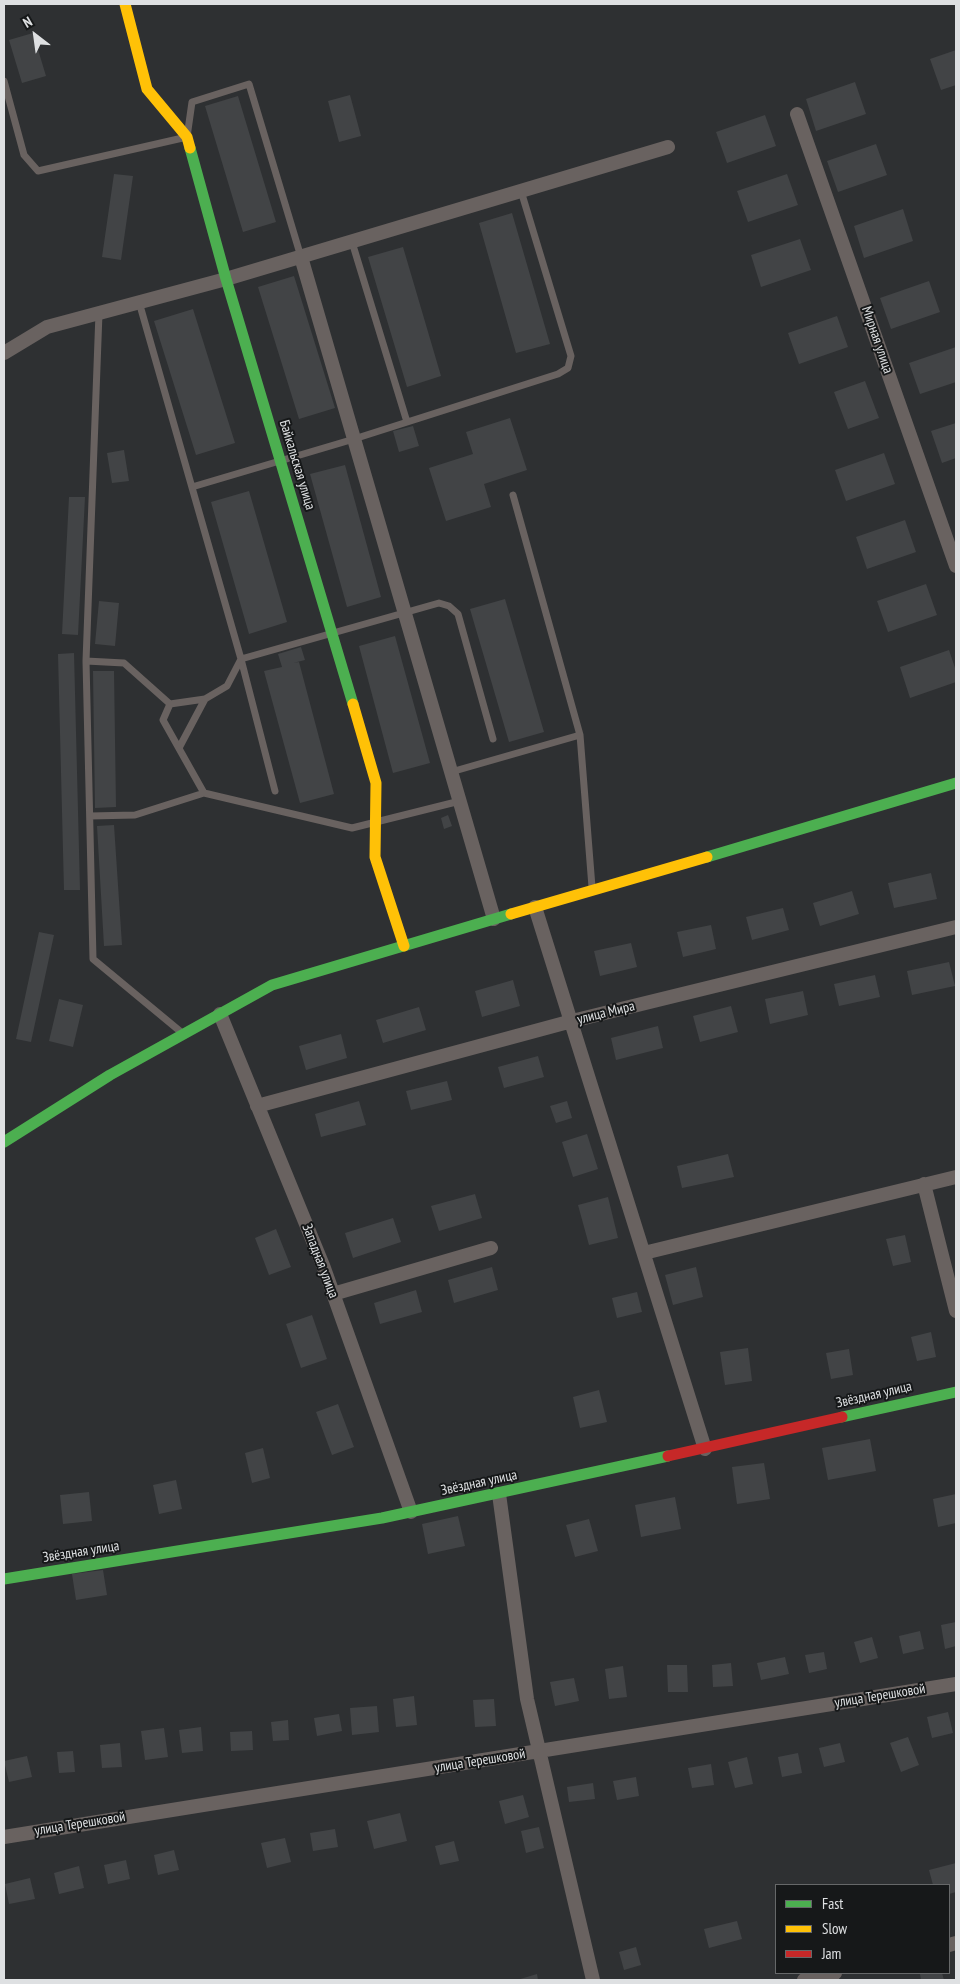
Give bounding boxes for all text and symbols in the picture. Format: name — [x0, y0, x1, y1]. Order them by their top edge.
north arrow — [10, 10, 60, 60]
text: N — [20, 12, 35, 32]
street label: Мирная улица — [858, 304, 896, 376]
street label: Байкальская улица — [275, 418, 319, 512]
street label: улица Мира — [576, 998, 636, 1028]
street label: Западная улица — [298, 1221, 342, 1301]
street label: Звёздная улица — [834, 1378, 914, 1412]
street label: Звёздная улица — [439, 1467, 519, 1499]
street label: Звёздная улица — [41, 1538, 121, 1566]
street label: улица Терешковой — [833, 1681, 927, 1711]
street label: улица Терешковой — [433, 1746, 527, 1776]
street label: улица Терешковой — [33, 1809, 127, 1839]
legend — [775, 1884, 950, 1974]
text: Fast — [822, 1894, 843, 1913]
text: Slow — [822, 1919, 847, 1938]
text: Jam — [822, 1944, 841, 1963]

